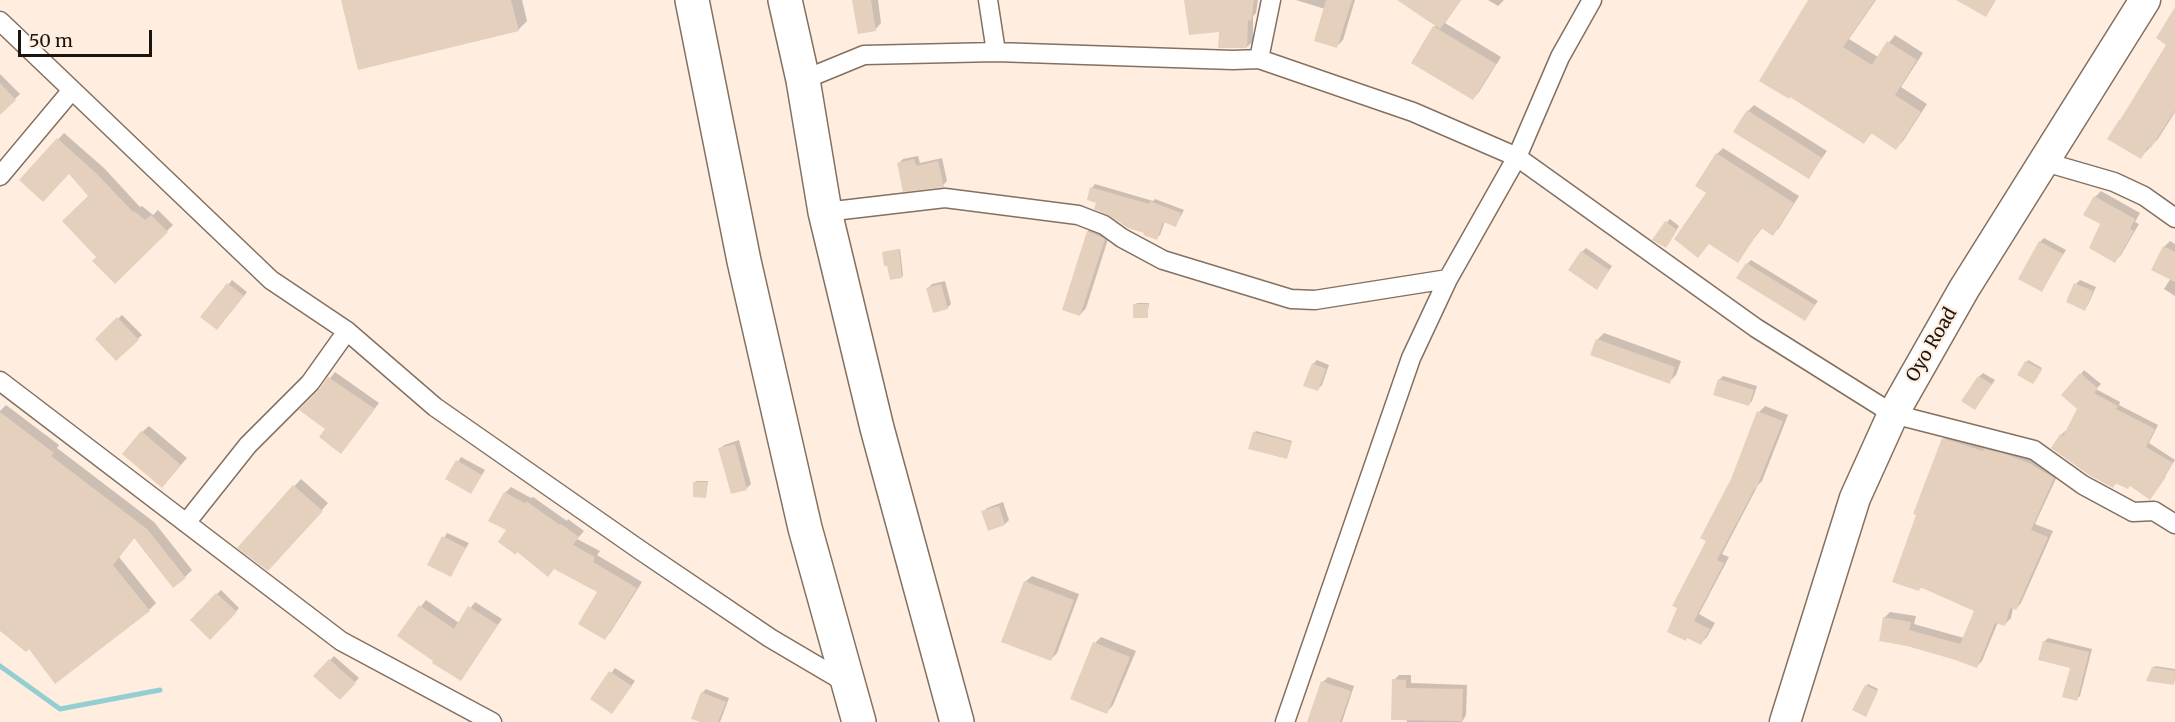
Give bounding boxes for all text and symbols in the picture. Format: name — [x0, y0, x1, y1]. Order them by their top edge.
scale bar — [21, 18, 154, 56]
text: 50 m — [29, 29, 73, 52]
street label: Oyo Road — [1902, 304, 1962, 386]

